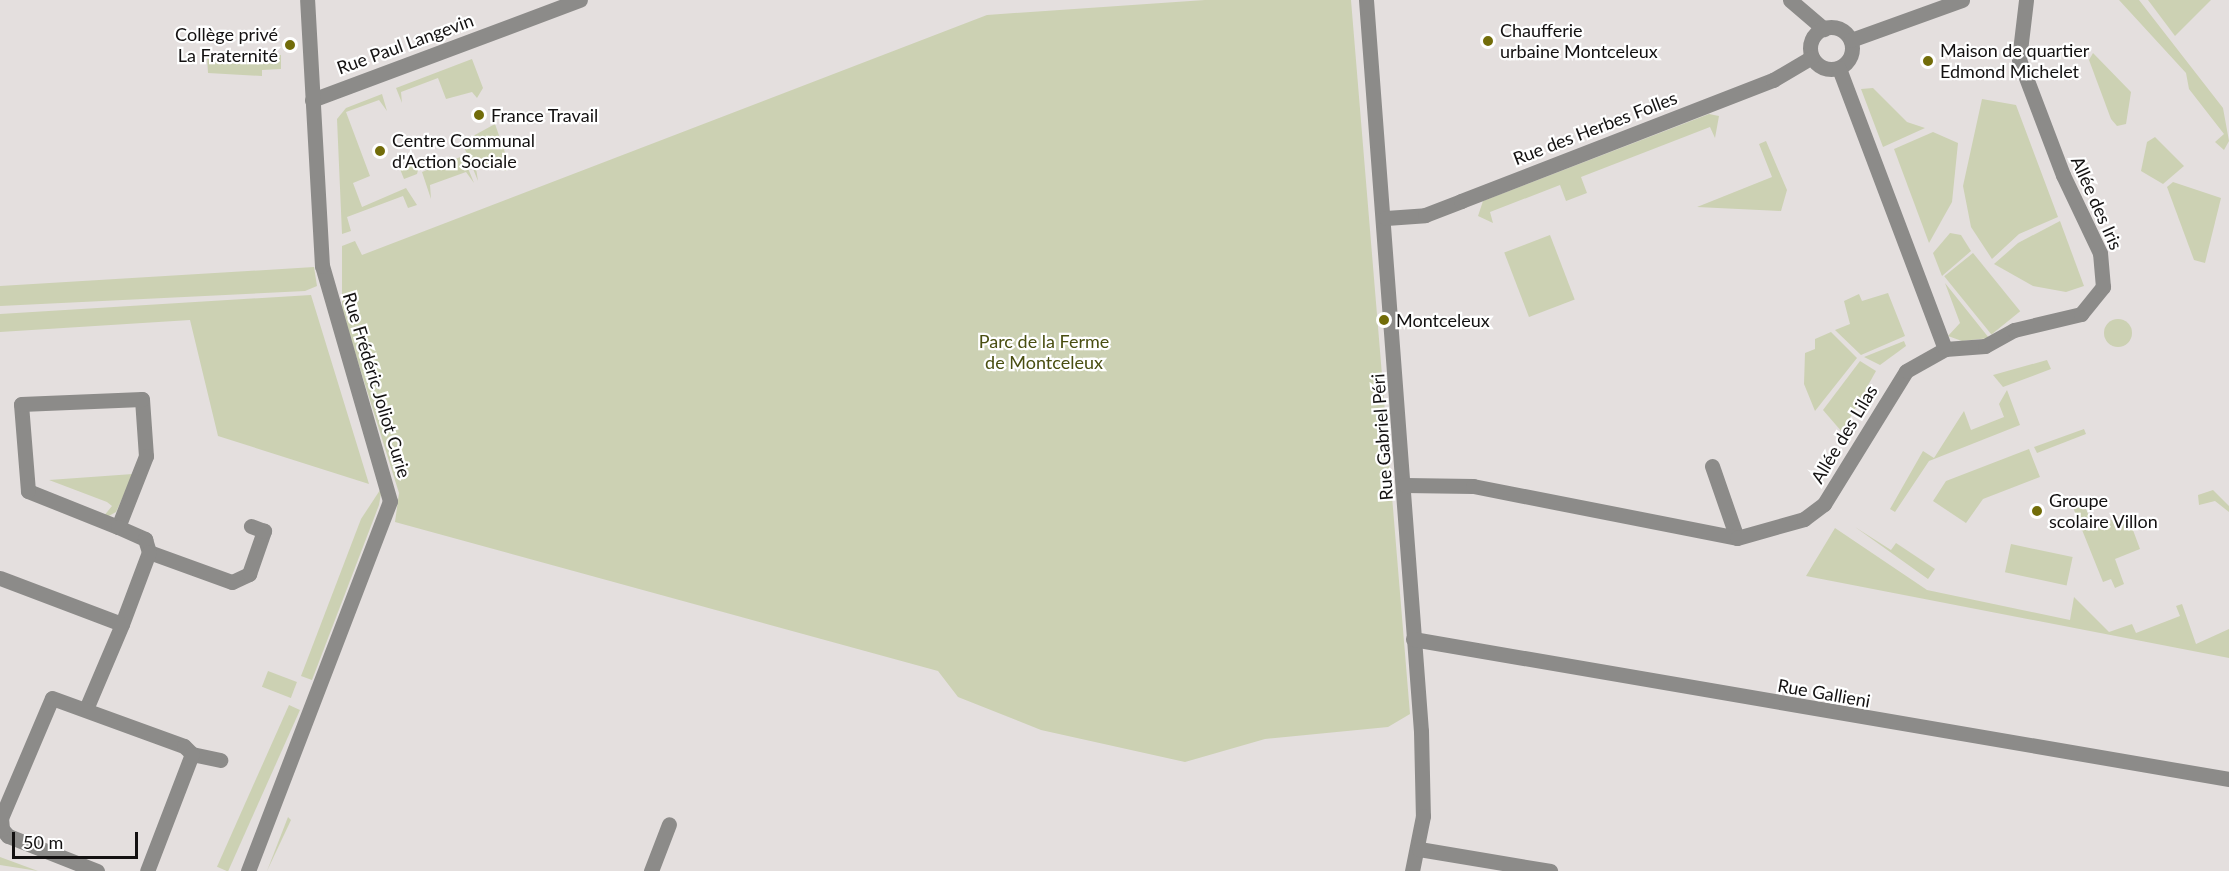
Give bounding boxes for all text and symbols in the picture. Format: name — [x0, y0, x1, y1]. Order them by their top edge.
street label: Rue Paul Langevin — [334, 9, 476, 79]
place label: Chaufferie urbaine Montceleux — [1500, 20, 1658, 63]
place label: Collège privé La Fraternité — [175, 24, 278, 66]
marker: Chaufferie urbaine Montceleux — [1481, 34, 1495, 48]
marker: Collège privé La Fraternité — [283, 38, 297, 52]
place label: Maison de quartier Edmond Michelet — [1940, 40, 2089, 82]
marker: Maison de quartier Edmond Michelet — [1921, 54, 1935, 68]
street label: Rue des Herbes Folles — [1510, 87, 1680, 169]
place label: France Travail — [491, 104, 599, 126]
marker: France Travail — [472, 108, 486, 122]
place label: Centre Communal d'Action Sociale — [392, 130, 535, 172]
marker: Centre Communal d'Action Sociale — [373, 144, 387, 158]
street label: Allée des Iris — [2067, 153, 2127, 253]
street label: Rue Frédéric Joliot Curie — [338, 289, 416, 481]
place label: Montceleux — [1396, 309, 1490, 331]
marker: Montceleux — [1377, 313, 1391, 327]
park label: Parc de la Ferme de Montceleux — [979, 331, 1109, 374]
street label: Rue Gabriel Péri — [1367, 373, 1397, 501]
street label: Allée des Lilas — [1806, 381, 1882, 487]
place label: Groupe scolaire Villon — [2049, 490, 2158, 532]
marker: Groupe scolaire Villon — [2030, 504, 2044, 518]
street label: Rue Gallieni — [1776, 674, 1872, 712]
scale bar — [15, 820, 141, 858]
text: 50 m — [23, 831, 63, 853]

